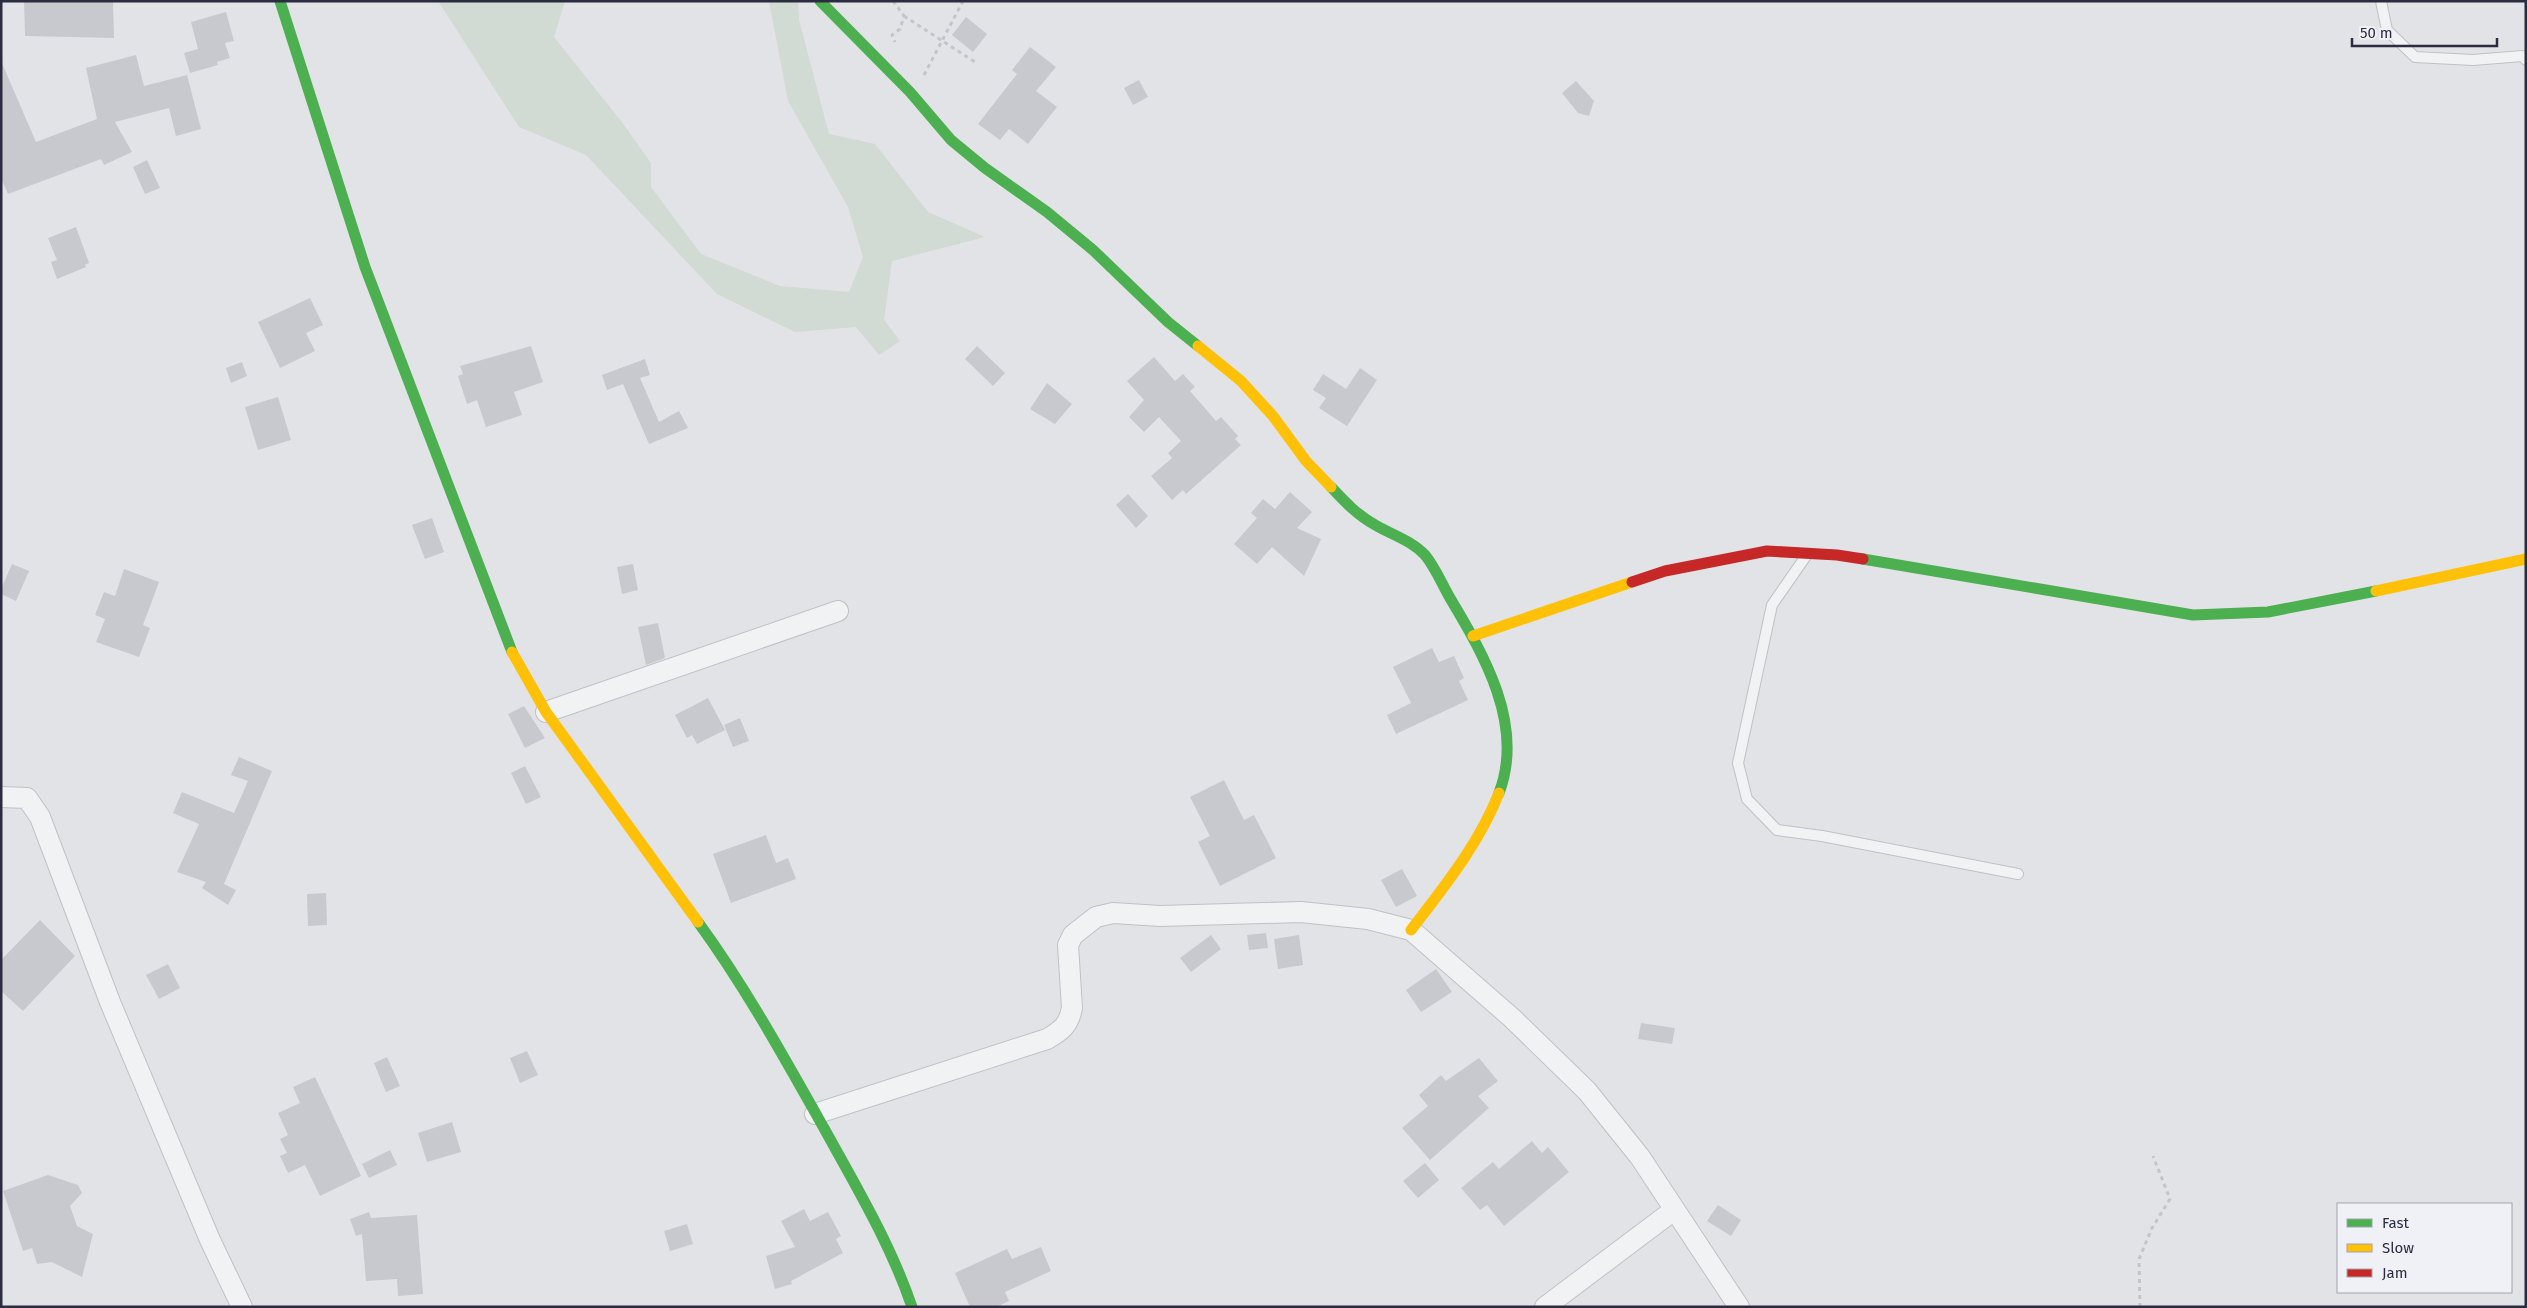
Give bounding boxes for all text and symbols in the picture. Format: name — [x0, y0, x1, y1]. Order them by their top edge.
scale bar — [2352, 15, 2497, 47]
text: 50 m — [2360, 24, 2393, 42]
legend — [2337, 1203, 2512, 1293]
text: Fast — [2382, 1214, 2409, 1232]
text: Slow — [2382, 1239, 2414, 1257]
text: Jam — [2382, 1264, 2408, 1282]

